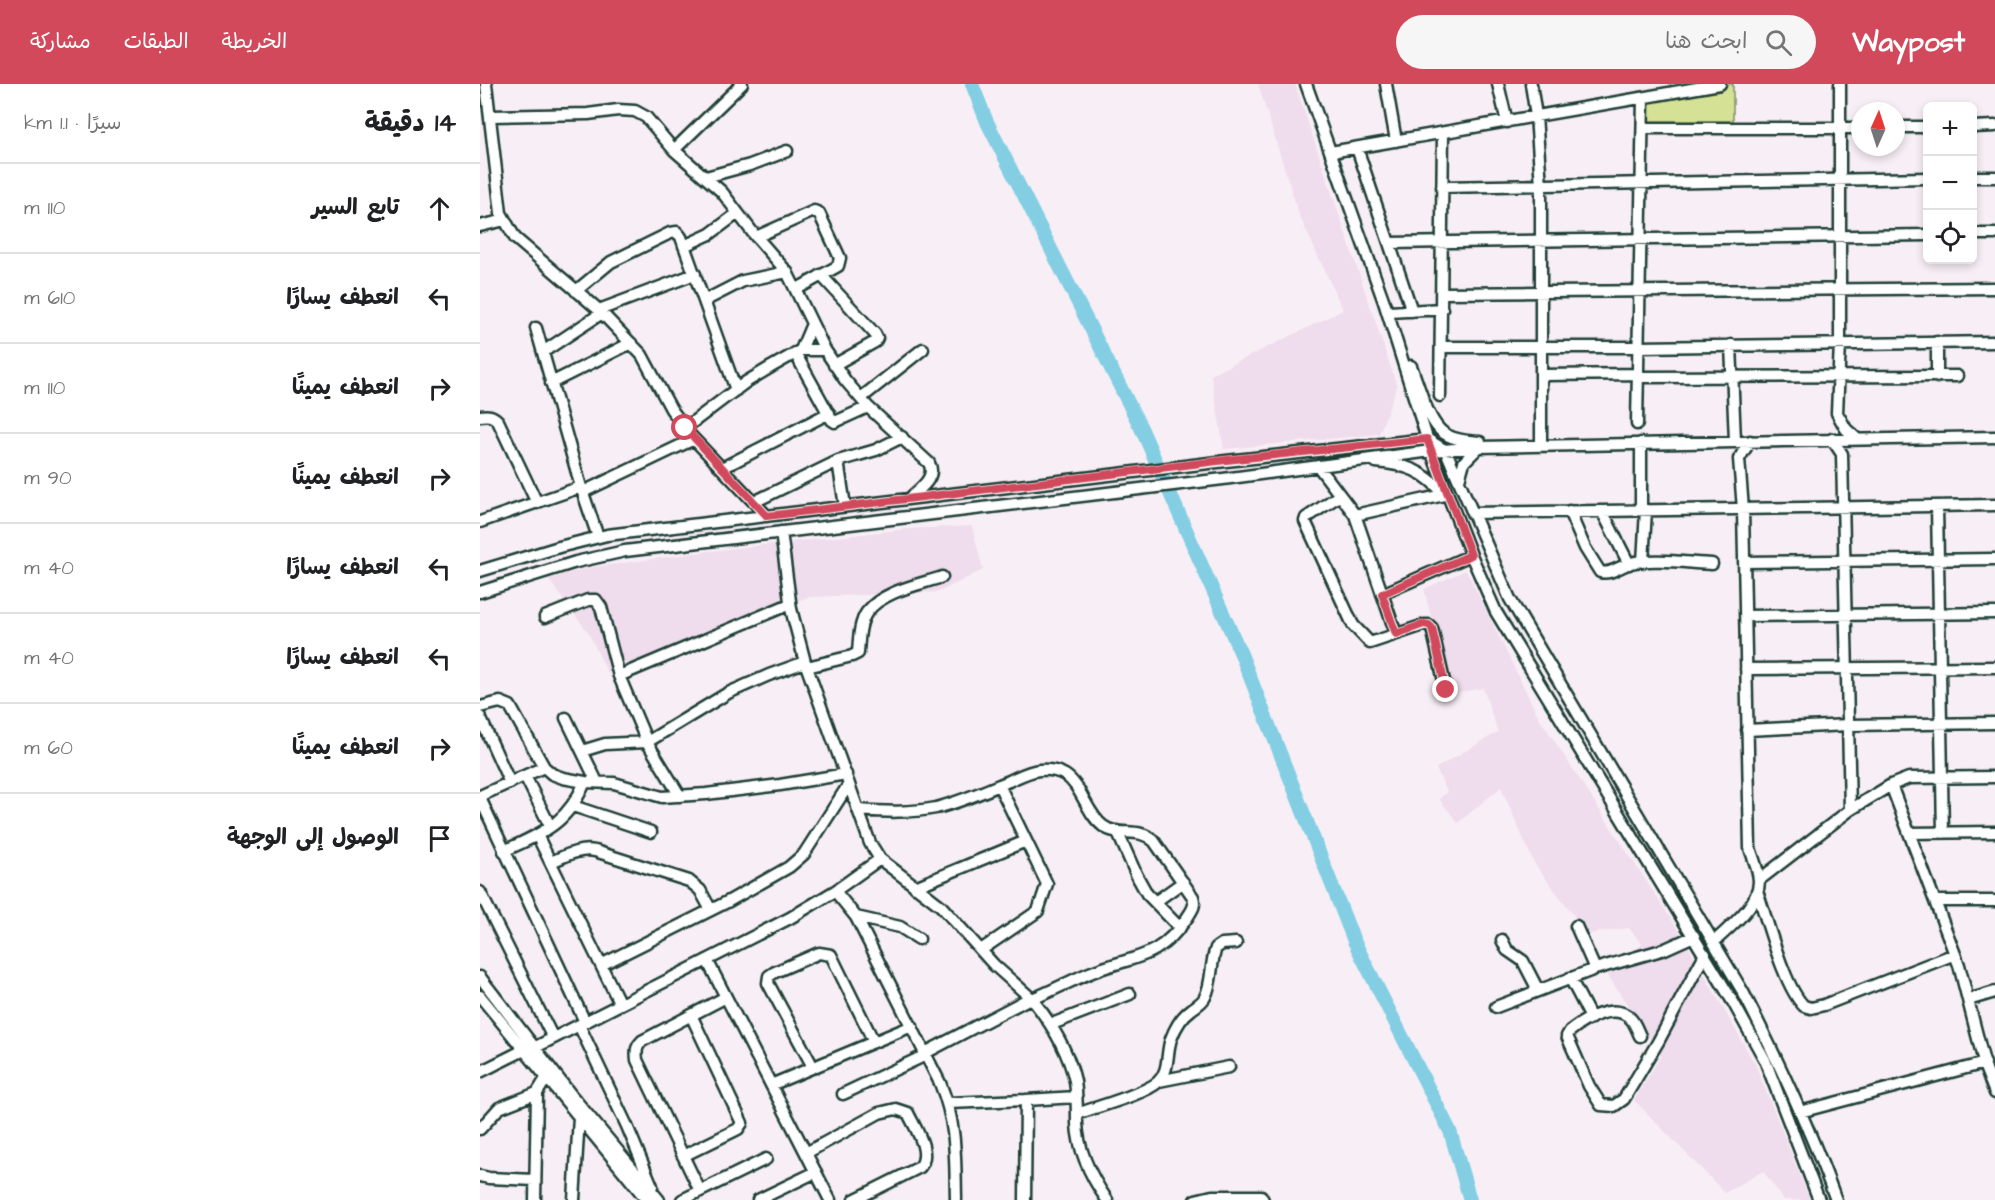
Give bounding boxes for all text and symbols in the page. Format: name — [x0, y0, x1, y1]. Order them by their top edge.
search box — [1396, 15, 1816, 69]
text: Waypost — [1852, 23, 1965, 62]
text: ابحث هنا — [1665, 26, 1747, 57]
icon: search — [1762, 26, 1795, 59]
text: مشاركة — [30, 27, 91, 56]
text: الطبقات — [124, 27, 189, 56]
text: الخريطة — [222, 27, 287, 56]
north arrow — [1851, 102, 1905, 156]
map controls — [1923, 102, 1977, 264]
button: + — [1923, 102, 1977, 156]
text: 14 دقيقة — [365, 105, 456, 141]
text: سيرًا · 1.1 km — [24, 109, 121, 137]
button: − — [1923, 156, 1977, 210]
text: تابع السير — [312, 192, 399, 223]
icon: ahead — [423, 192, 456, 225]
text: 110 m — [24, 194, 65, 222]
button: locate — [1923, 210, 1977, 264]
text: انعطف يسارًا — [286, 282, 399, 313]
icon: left — [423, 282, 456, 315]
text: 610 m — [24, 284, 75, 312]
text: انعطف يمينًا — [292, 372, 399, 403]
icon: right — [423, 372, 456, 405]
text: 110 m — [24, 374, 65, 402]
route start — [671, 414, 697, 440]
text: انعطف يمينًا — [292, 462, 399, 493]
icon: right — [423, 462, 456, 495]
text: 90 m — [24, 464, 72, 492]
text: انعطف يسارًا — [286, 552, 399, 583]
icon: left — [423, 552, 456, 585]
text: 40 m — [24, 554, 74, 582]
text: انعطف يسارًا — [286, 642, 399, 673]
icon: left — [423, 642, 456, 675]
text: 40 m — [24, 644, 74, 672]
route end — [1432, 676, 1458, 702]
text: انعطف يمينًا — [292, 732, 399, 763]
icon: right — [423, 732, 456, 765]
text: 60 m — [24, 734, 73, 762]
text: الوصول إلى الوجهة — [227, 822, 399, 853]
icon: arrive — [423, 822, 456, 855]

